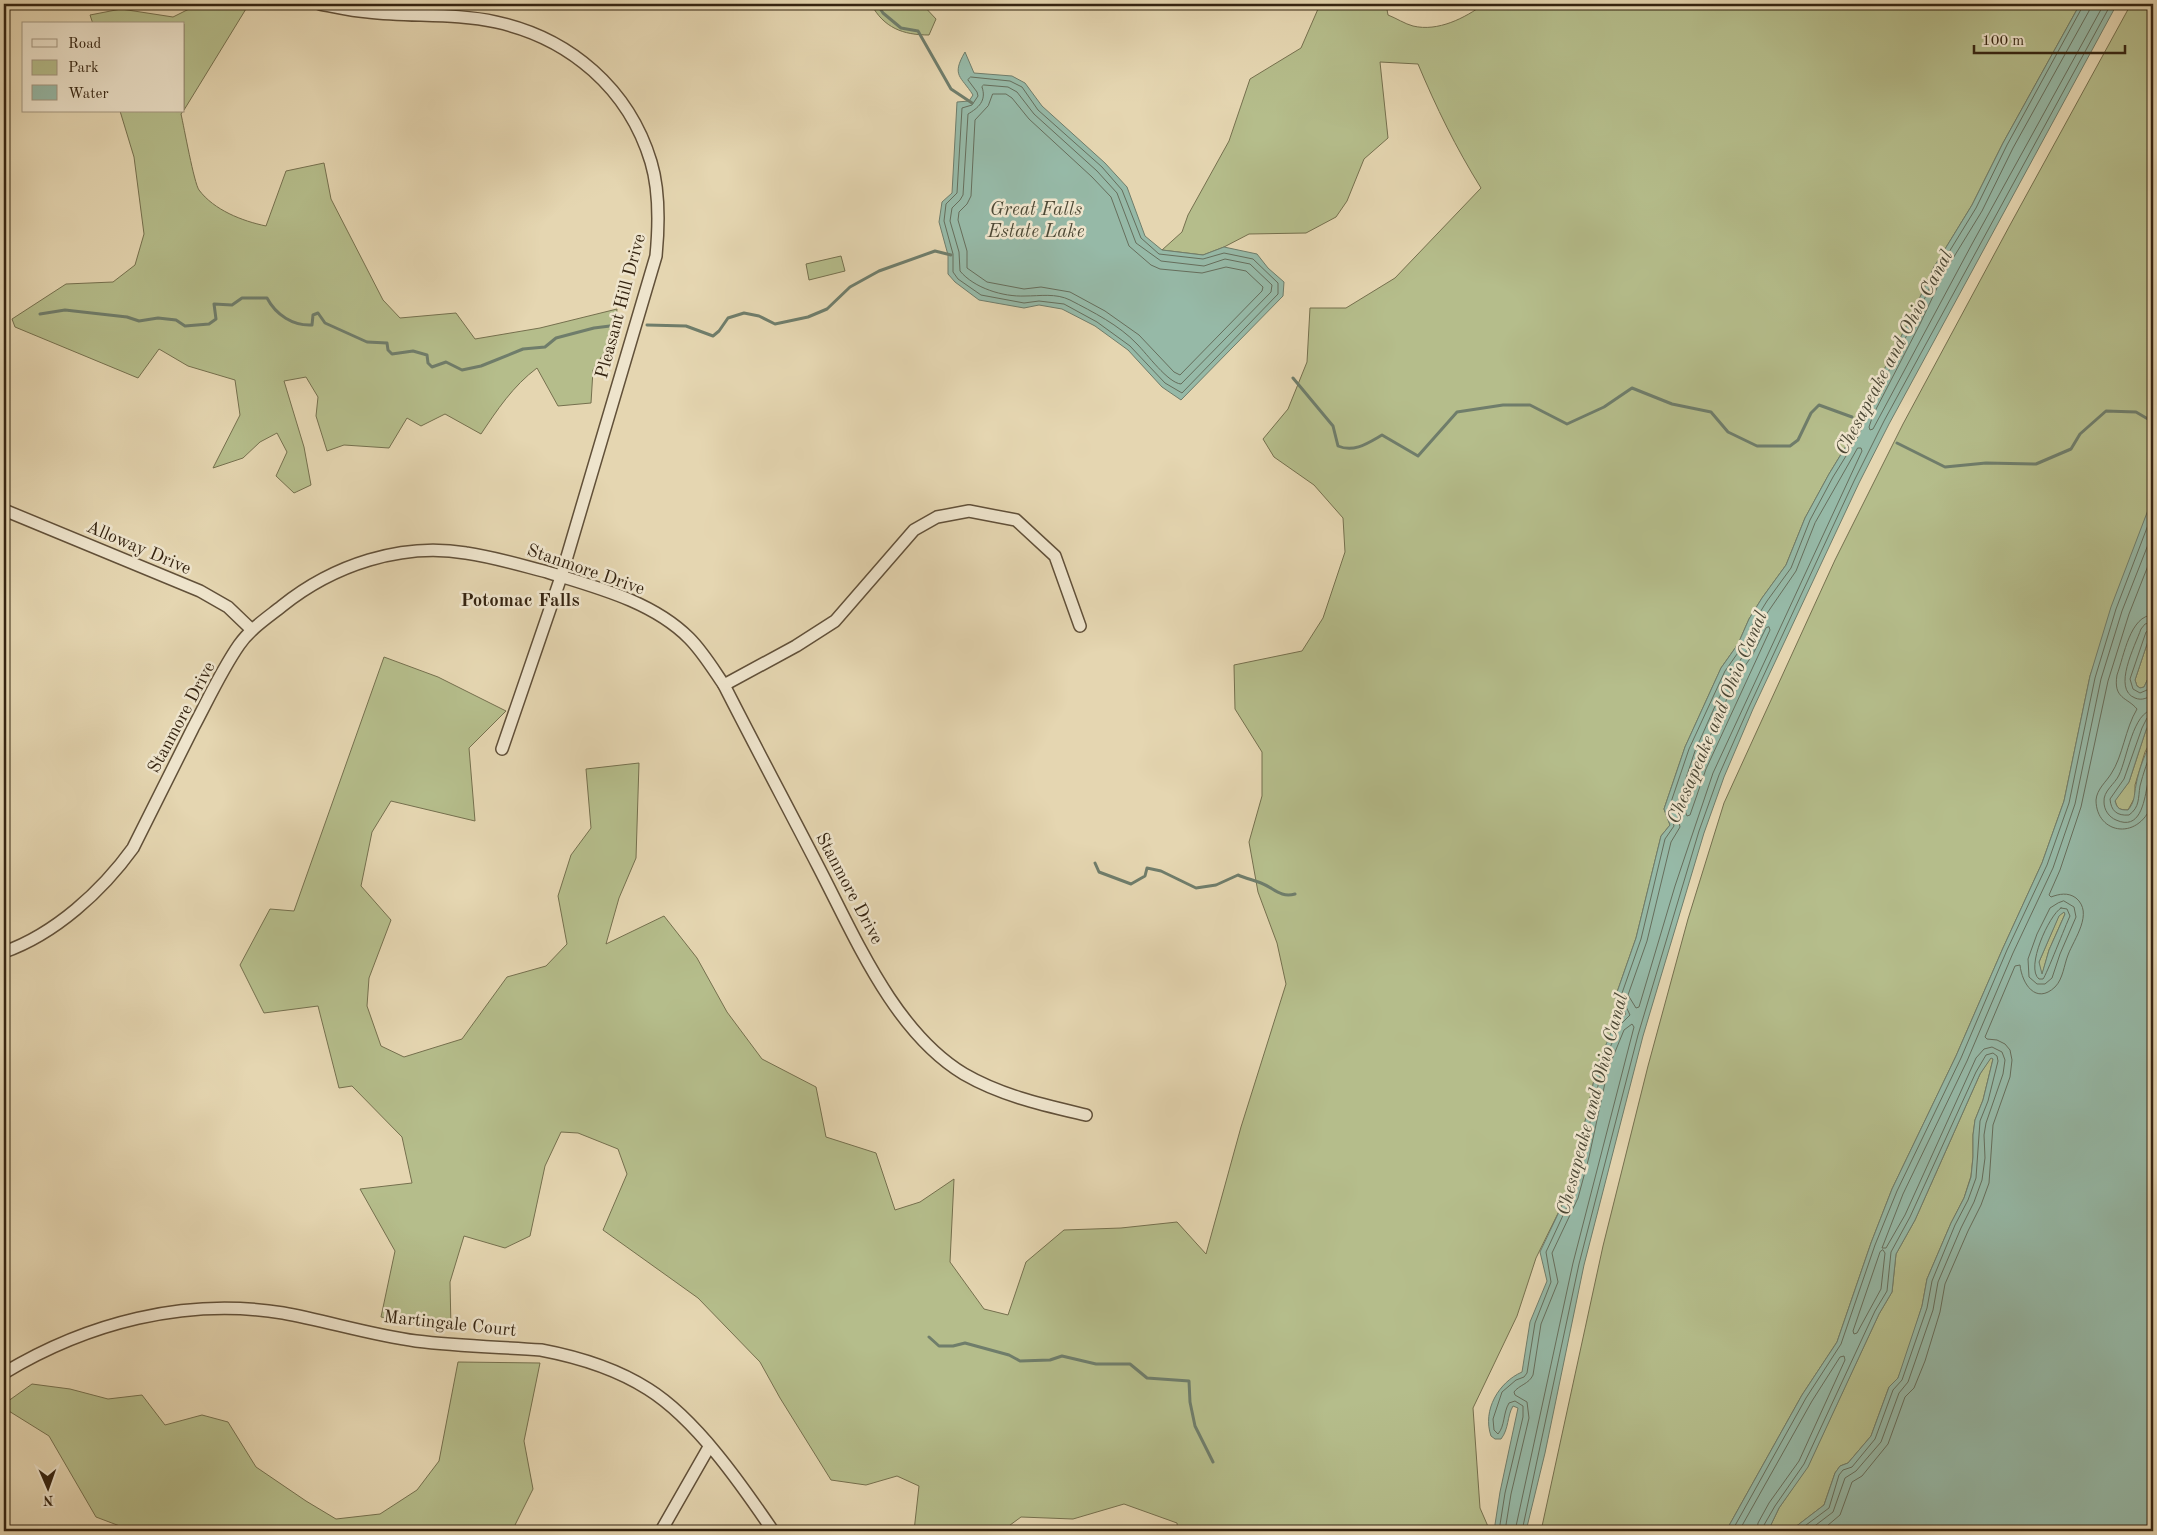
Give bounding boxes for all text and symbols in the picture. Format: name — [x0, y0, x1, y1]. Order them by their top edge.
legend — [22, 22, 185, 112]
scale bar — [1974, 22, 2126, 54]
text: 100 m — [1982, 34, 2024, 49]
text: Road — [68, 37, 102, 52]
text: Park — [68, 61, 99, 76]
text: Water — [68, 87, 109, 102]
water label: Great Falls Estate Lake — [987, 201, 1085, 242]
street label: Pleasant Hill Drive — [593, 232, 649, 381]
water label: Chesapeake and Ohio Canal — [1833, 247, 1957, 459]
street label: Alloway Drive — [84, 518, 194, 578]
street label: Stanmore Drive — [524, 541, 647, 599]
district label: Potomac Falls — [460, 592, 580, 611]
water label: Chesapeake and Ohio Canal — [1665, 609, 1772, 827]
street label: Stanmore Drive — [145, 659, 219, 776]
street label: Stanmore Drive — [812, 830, 886, 947]
water label: Chesapeake and Ohio Canal — [1555, 991, 1632, 1218]
street label: Martingale Court — [383, 1308, 517, 1340]
north arrow — [22, 1462, 72, 1512]
text: N — [43, 1493, 54, 1507]

